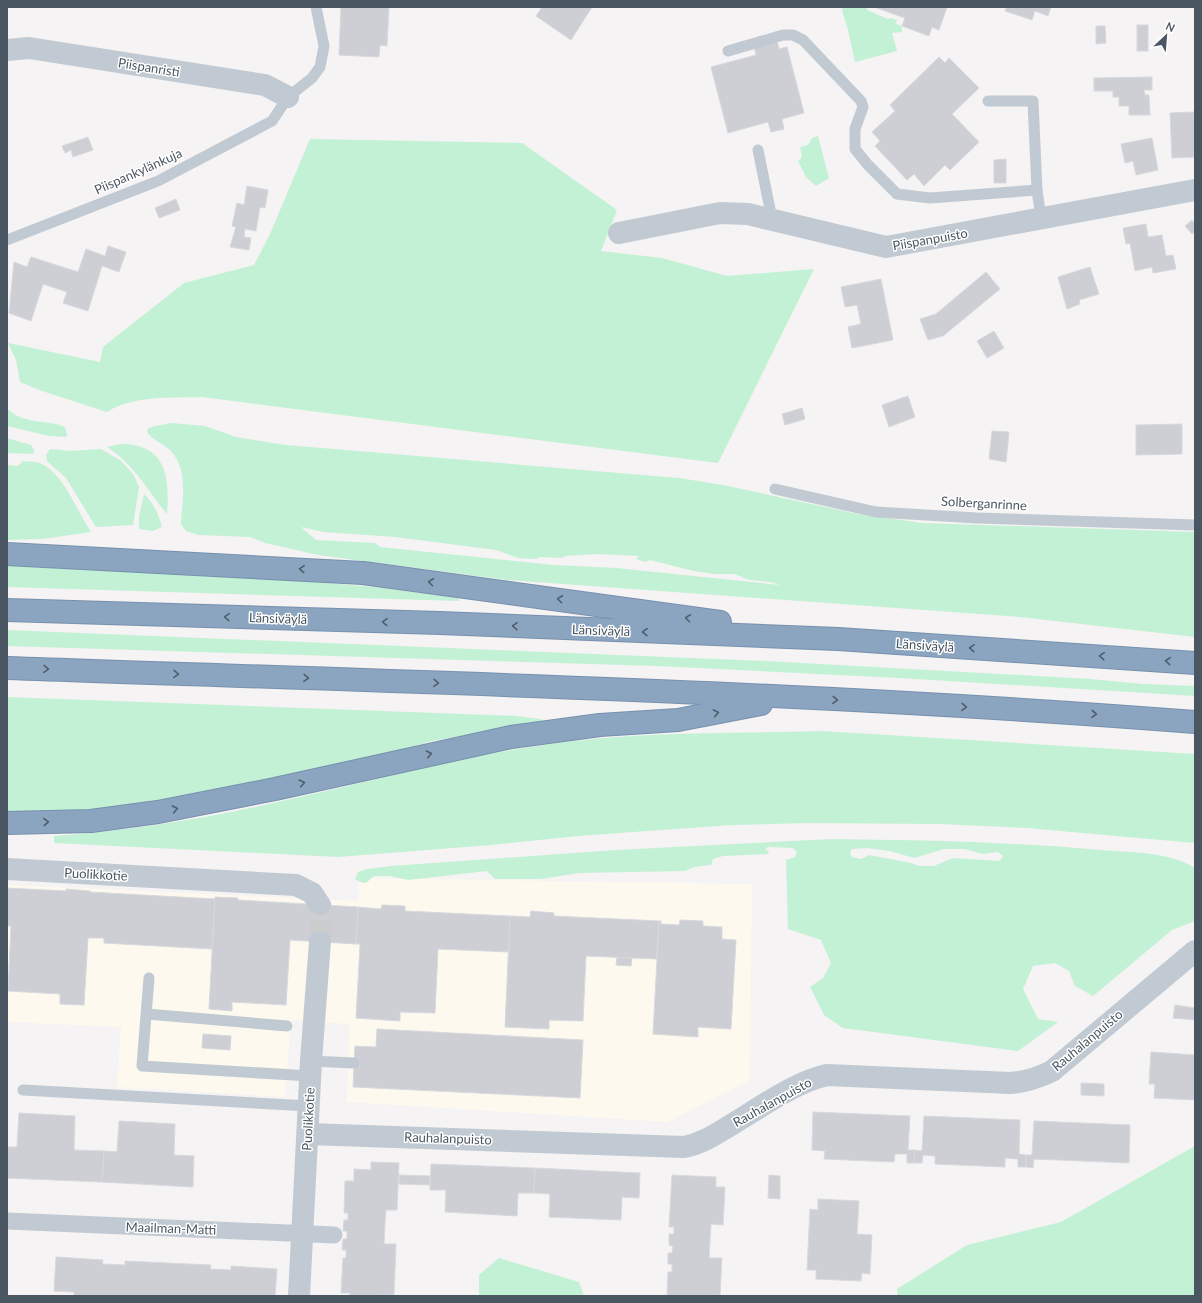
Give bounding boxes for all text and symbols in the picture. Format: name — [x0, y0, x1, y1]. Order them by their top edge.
north arrow — [1146, 16, 1186, 56]
text: N — [1164, 19, 1177, 34]
street label: Piispanristi — [117, 54, 181, 80]
street label: Piispankylänkuja — [92, 145, 184, 197]
street label: Piispanpuisto — [891, 225, 969, 253]
street label: Solberganrinne — [941, 493, 1027, 513]
one-way arrow — [299, 565, 305, 574]
one-way arrow — [428, 578, 434, 587]
one-way arrow — [557, 595, 563, 604]
street label: Länsiväylä — [249, 609, 307, 627]
one-way arrow — [224, 612, 230, 621]
one-way arrow — [685, 614, 691, 623]
one-way arrow — [382, 617, 388, 626]
street label: Länsiväylä — [572, 621, 630, 639]
one-way arrow — [512, 622, 518, 631]
one-way arrow — [642, 627, 648, 636]
street label: Länsiväylä — [895, 635, 955, 655]
one-way arrow — [969, 644, 975, 653]
one-way arrow — [1099, 652, 1105, 661]
one-way arrow — [1165, 657, 1171, 666]
one-way arrow — [43, 665, 49, 673]
one-way arrow — [173, 669, 179, 678]
one-way arrow — [303, 674, 309, 683]
one-way arrow — [433, 679, 439, 687]
one-way arrow — [832, 695, 838, 704]
one-way arrow — [961, 703, 967, 711]
one-way arrow — [713, 709, 719, 717]
one-way arrow — [1091, 710, 1097, 719]
one-way arrow — [426, 750, 432, 758]
one-way arrow — [299, 779, 306, 787]
one-way arrow — [172, 805, 178, 814]
one-way arrow — [43, 818, 49, 826]
street label: Puolikkotie — [64, 864, 128, 884]
street label: Rauhalanpuisto — [1048, 1006, 1126, 1074]
street label: Rauhalanpuisto — [730, 1074, 814, 1130]
street label: Puolikkotie — [298, 1087, 318, 1151]
street label: Rauhalanpuisto — [404, 1128, 492, 1148]
street label: Maailman-Matti — [125, 1218, 217, 1238]

